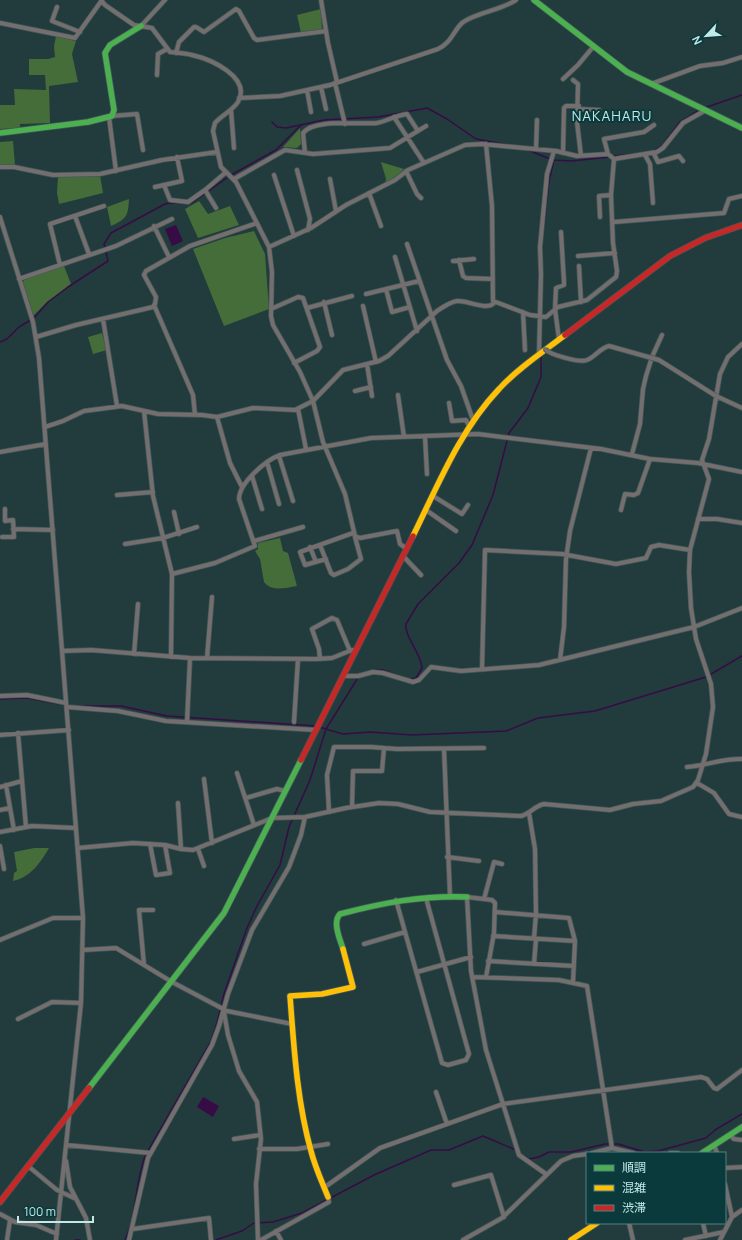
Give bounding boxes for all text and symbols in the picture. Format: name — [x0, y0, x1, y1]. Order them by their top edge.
north arrow — [686, 16, 726, 56]
text: N — [688, 34, 705, 47]
district label: NAKAHARU — [572, 106, 652, 125]
legend — [586, 1152, 726, 1224]
text: 順調 — [622, 1159, 646, 1176]
text: 混雑 — [622, 1179, 646, 1196]
scale bar — [18, 1198, 93, 1224]
text: 渋滞 — [622, 1199, 646, 1216]
text: 100 m — [24, 1203, 56, 1220]

